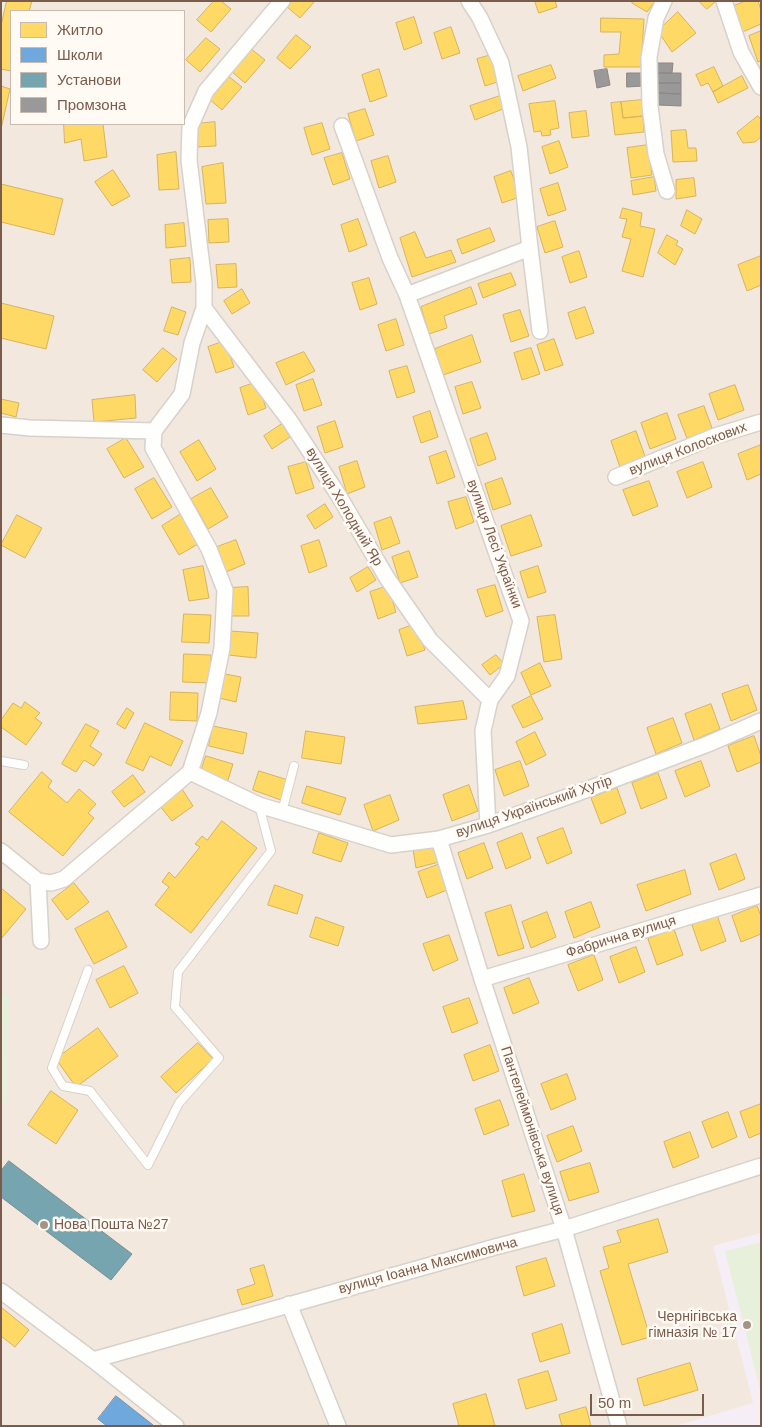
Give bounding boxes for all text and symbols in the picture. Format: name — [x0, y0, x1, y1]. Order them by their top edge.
legend — [10, 10, 185, 125]
text: Житло — [57, 21, 103, 38]
text: Школи — [57, 46, 103, 63]
text: Установи — [57, 71, 121, 88]
text: Промзона — [57, 96, 126, 113]
street label: вулиця Колоскових — [627, 419, 749, 479]
street label: вулиця Холодний Яр — [302, 445, 386, 569]
street label: вулиця Лесі Українки — [463, 477, 525, 611]
street label: вулиця Український Хутір — [454, 772, 614, 842]
street label: Фабрична вулиця — [564, 912, 678, 962]
street label: Пантелеймонівська вулиця — [497, 1045, 567, 1217]
place label: Нова Пошта №27 — [54, 1217, 168, 1233]
marker: Нова Пошта №27 — [38, 1219, 50, 1231]
street label: вулиця Іоанна Максимовича — [337, 1234, 519, 1298]
place label: Чернігівська гімназія № 17 — [648, 1309, 737, 1341]
marker: Чернігівська гімназія № 17 — [741, 1319, 753, 1331]
scale bar — [592, 1384, 706, 1416]
text: 50 m — [598, 1394, 631, 1411]

